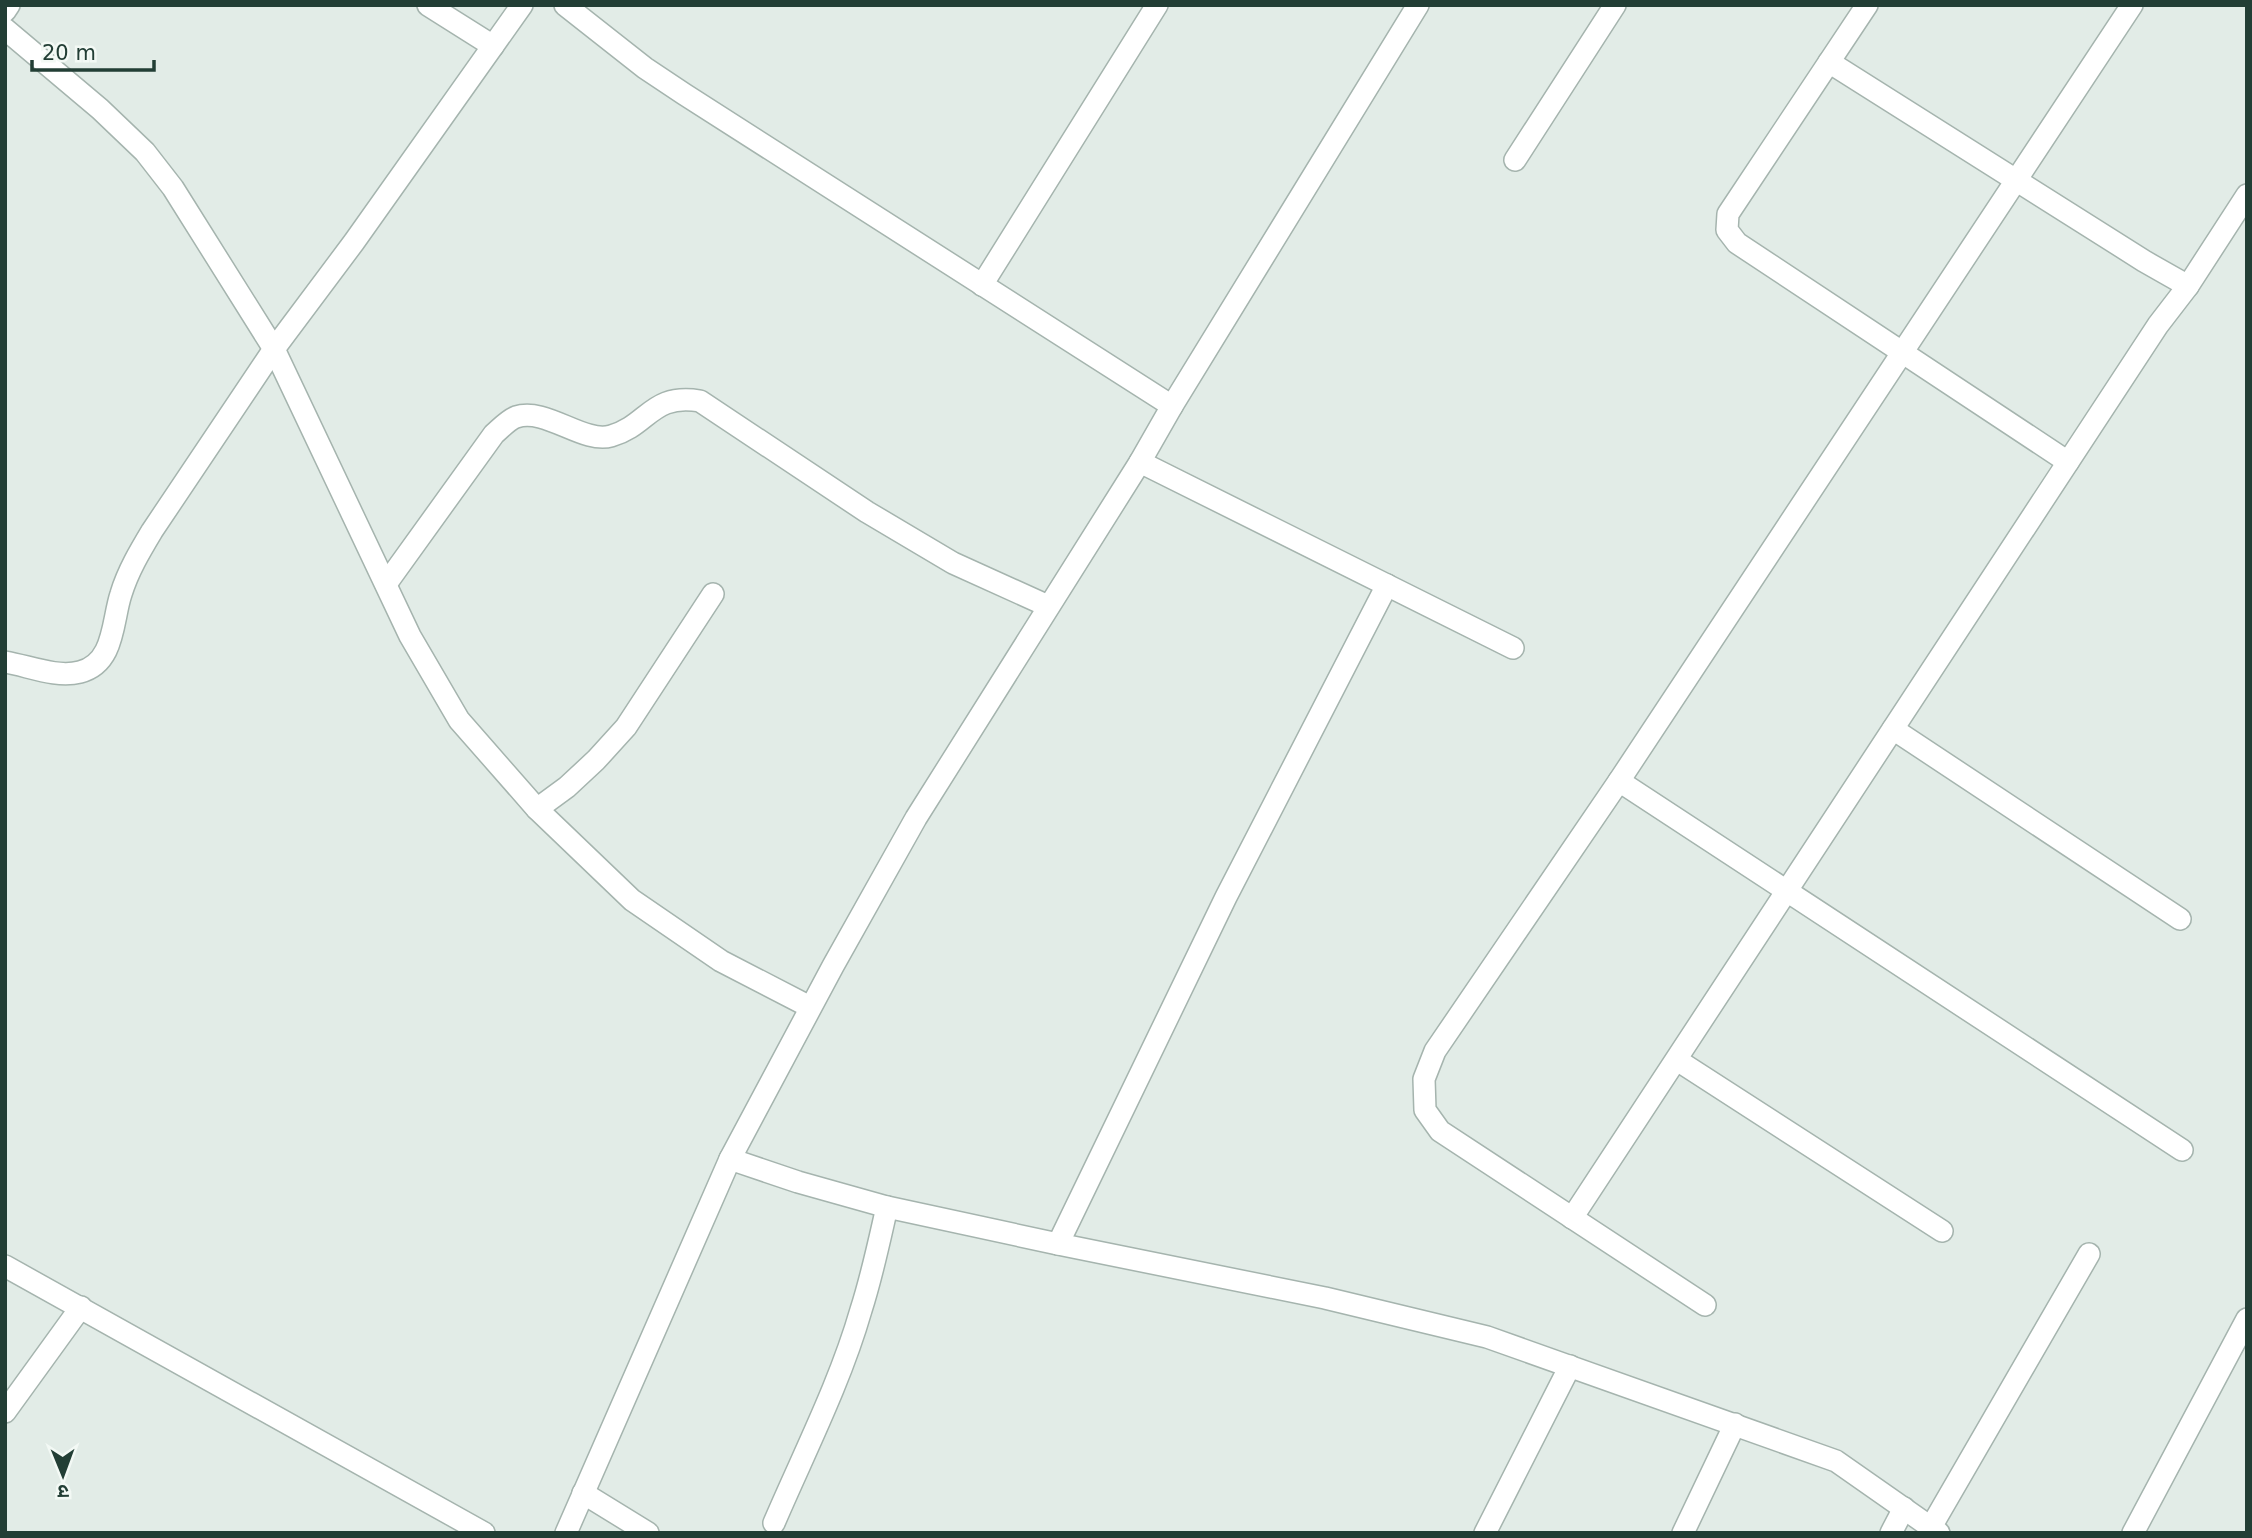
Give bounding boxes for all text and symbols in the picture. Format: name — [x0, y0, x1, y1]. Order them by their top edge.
scale bar — [32, 28, 154, 72]
text: 20 m — [42, 41, 96, 65]
north arrow — [28, 1440, 98, 1510]
text: उ — [57, 1481, 69, 1503]

